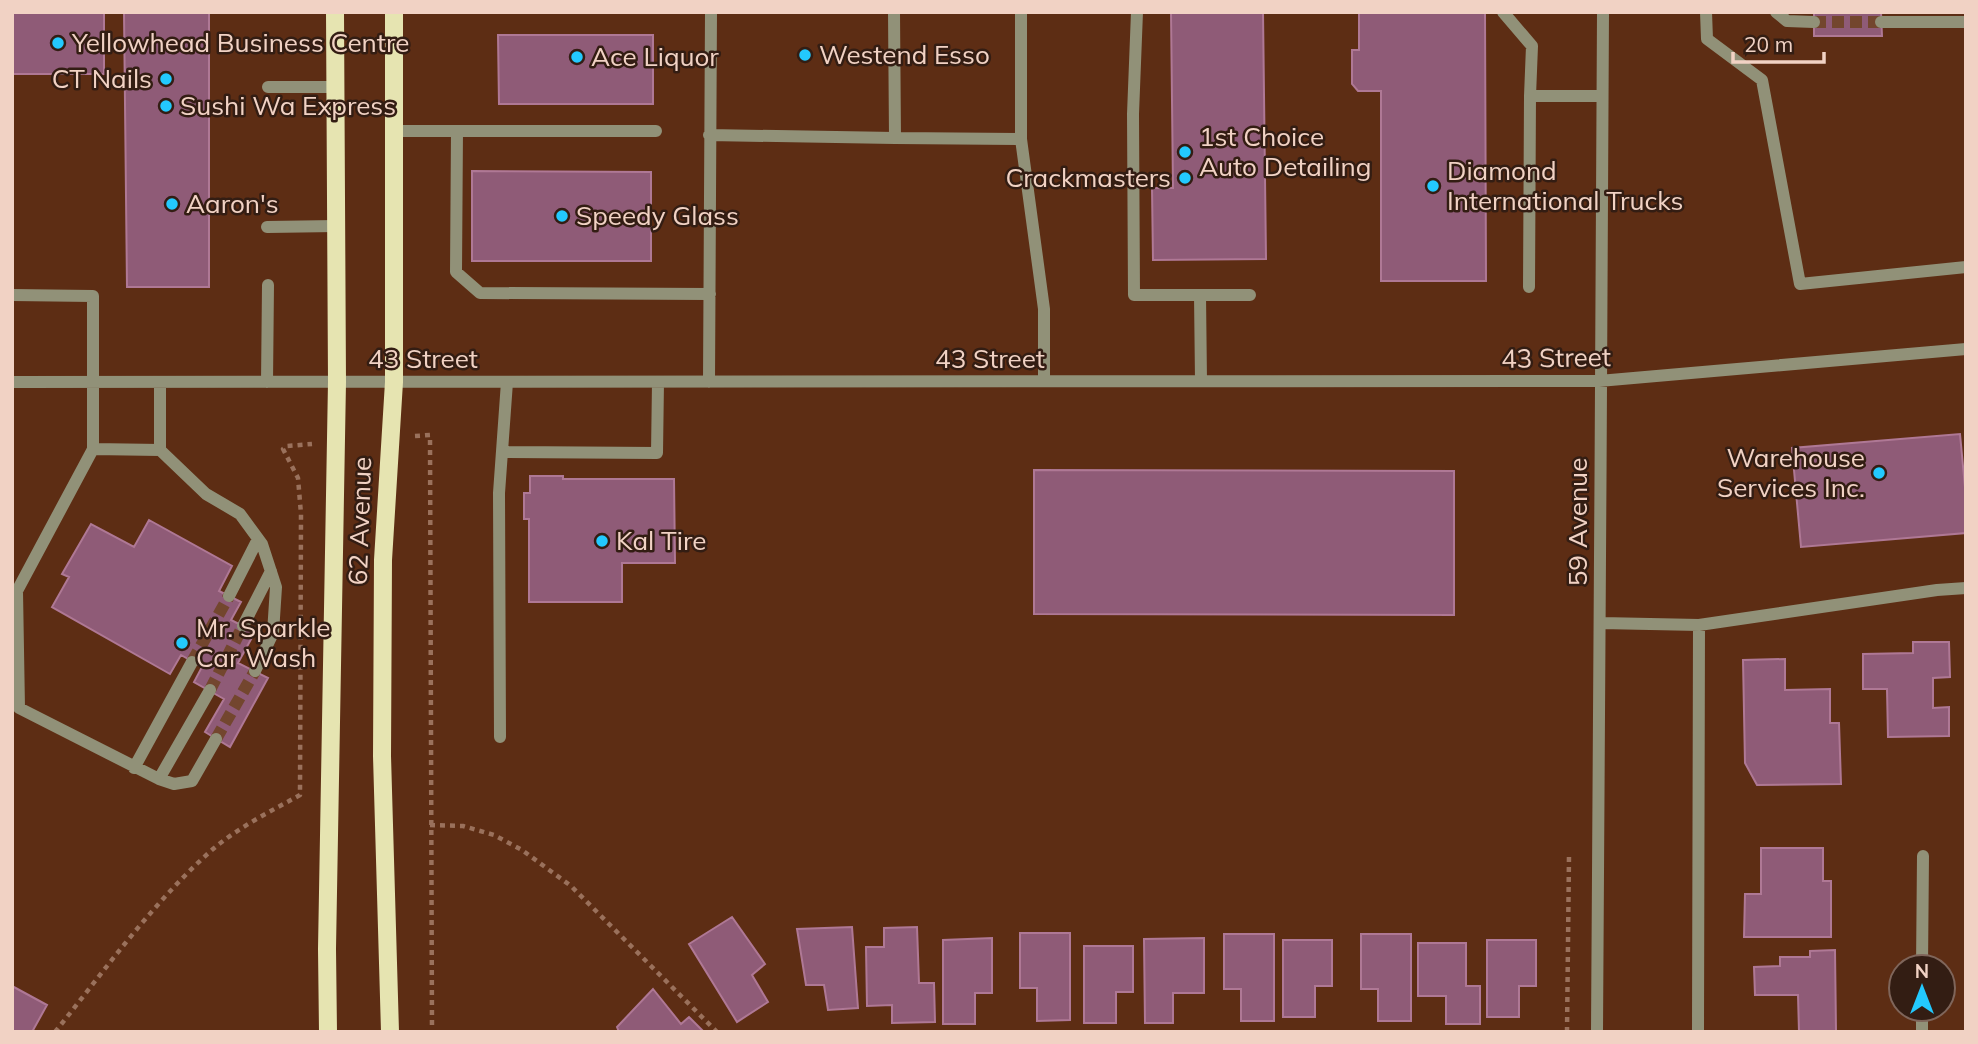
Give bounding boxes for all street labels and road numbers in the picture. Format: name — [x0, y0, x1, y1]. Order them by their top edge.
street label: 43 Street — [1501, 340, 1611, 375]
street label: 43 Street — [368, 342, 478, 375]
street label: 43 Street — [935, 342, 1045, 375]
street label: 62 Avenue — [341, 456, 378, 586]
street label: 59 Avenue — [1561, 458, 1594, 586]

